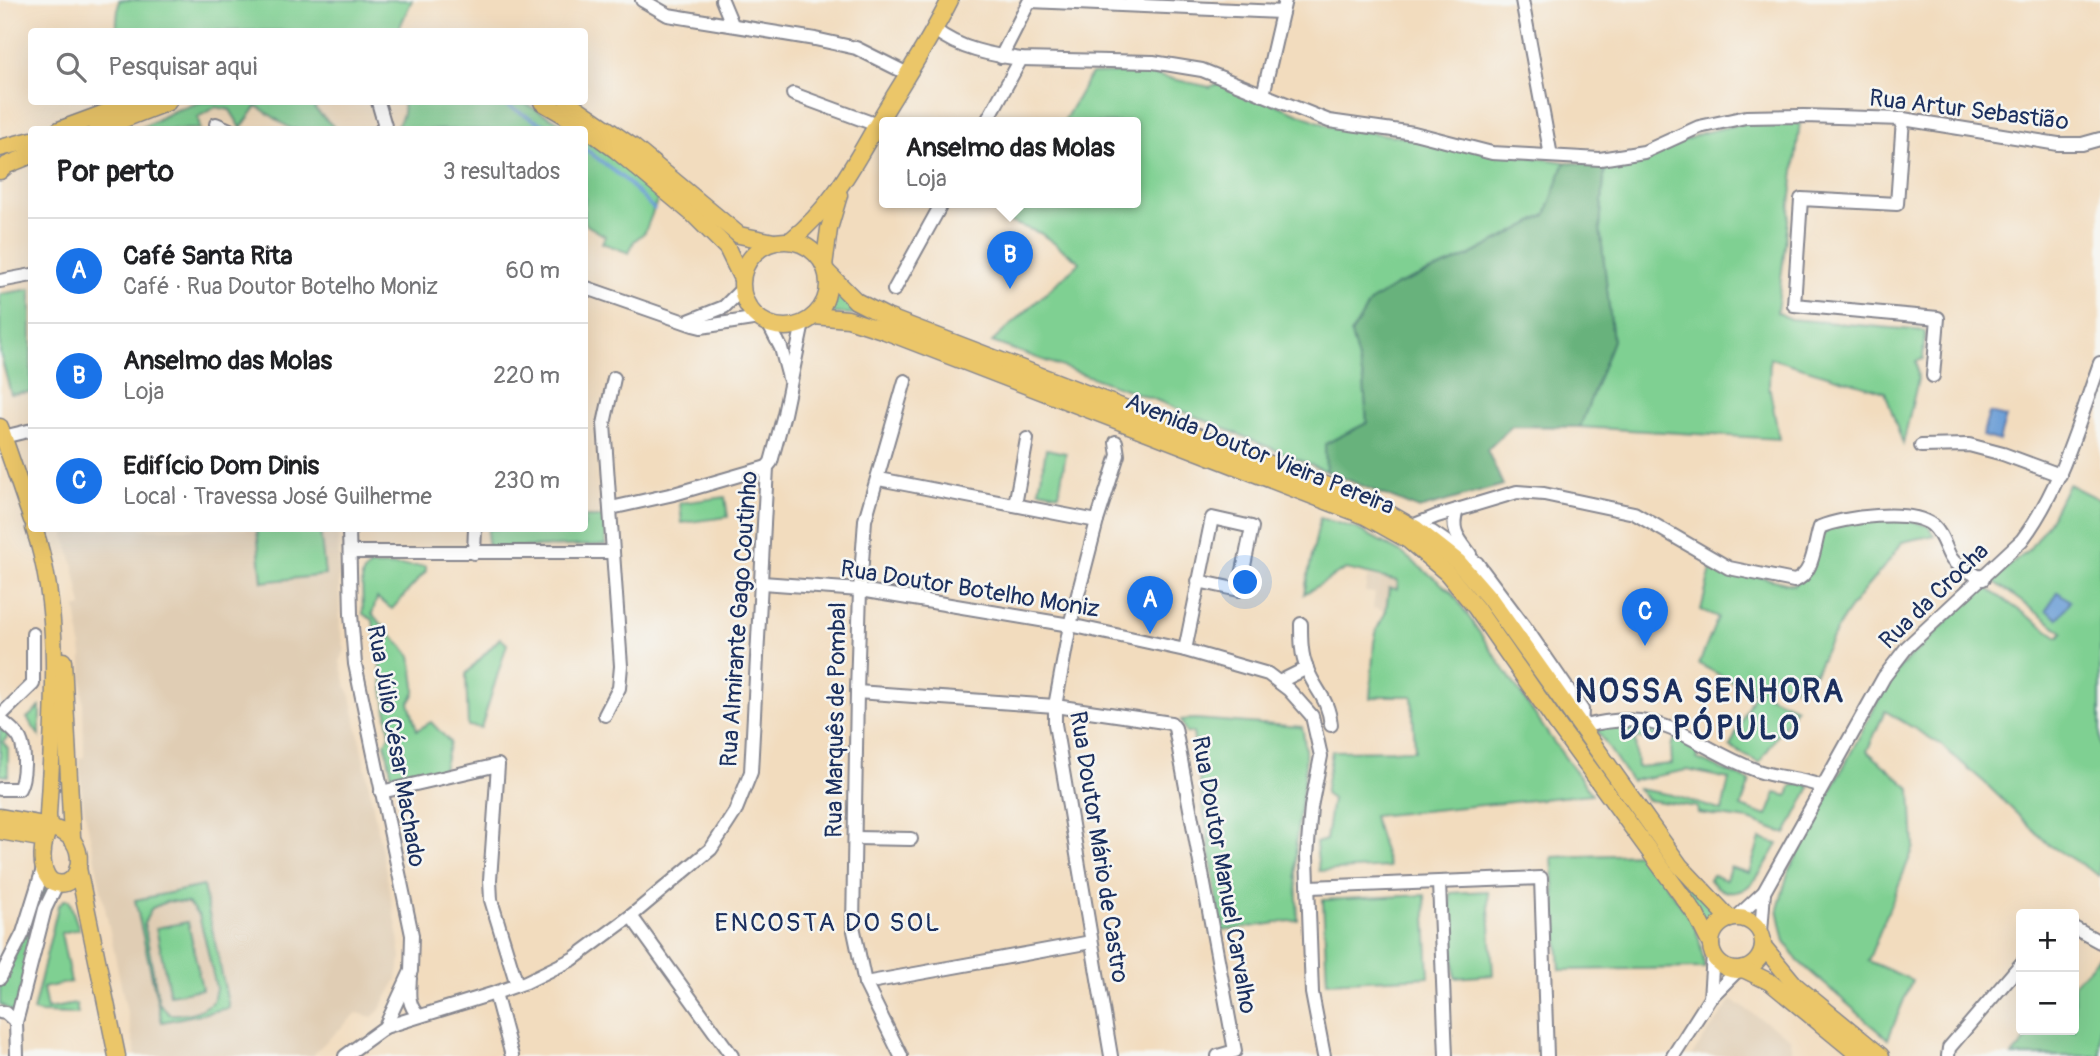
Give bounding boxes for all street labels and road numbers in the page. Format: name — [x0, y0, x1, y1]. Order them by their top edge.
street label: Rua Artur Sebastião — [1868, 83, 2070, 137]
street label: Avenida Doutor Vieira Pereira — [1121, 387, 1399, 521]
street label: Rua Almirante Gago Coutinho — [714, 470, 764, 768]
street label: Rua da Crocha — [1873, 537, 1995, 655]
street label: Rua Doutor Botelho Moniz — [838, 554, 1102, 624]
street label: Rua Marquês de Pombal — [819, 602, 853, 838]
street label: Rua Júlio César Machado — [360, 623, 432, 869]
street label: Rua Doutor Mário de Castro — [1063, 709, 1135, 985]
street label: Rua Doutor Manuel Carvalho — [1185, 734, 1263, 1016]

